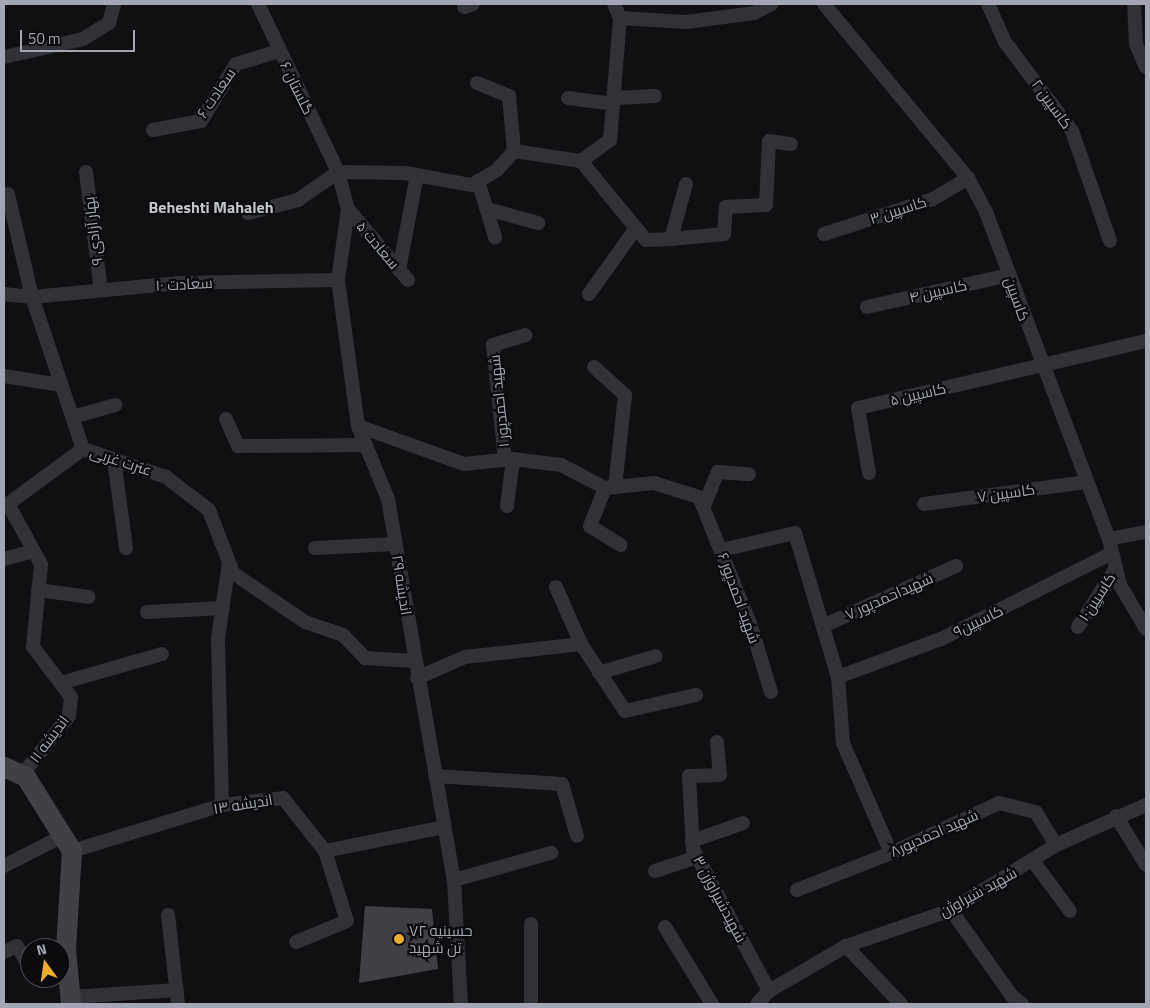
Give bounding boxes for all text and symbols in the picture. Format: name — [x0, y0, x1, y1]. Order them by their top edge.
scale bar — [22, 20, 138, 52]
text: 50 m — [28, 27, 61, 50]
street label: گلستان ۶ — [276, 58, 318, 118]
street label: سعادت ۶ — [193, 65, 239, 121]
street label: کاسپین ۲ — [1028, 76, 1076, 132]
street label: کاسپین ۳ — [867, 192, 929, 228]
street label: بهار آزادی ۹ — [80, 195, 106, 267]
district label: Beheshti Mahaleh — [148, 197, 274, 217]
street label: سعادت ۵ — [353, 217, 403, 273]
street label: سعادت ۱۰ — [155, 274, 213, 294]
street label: کاسپین — [1001, 275, 1033, 323]
street label: کاسپین ۴ — [907, 276, 969, 306]
street label: شهید احمدپور ۱ — [485, 354, 513, 448]
street label: کاسپین ۵ — [888, 379, 948, 409]
street label: عترت غربی — [88, 443, 154, 479]
street label: کاسپین ۷ — [976, 480, 1036, 506]
street label: شهید احمدپور ۶ — [714, 550, 764, 646]
street label: اندیشه ۲۹ — [388, 554, 416, 616]
street label: شهیداحمدپور ۷ — [842, 569, 936, 623]
street label: کاسپین۱۰ — [1075, 569, 1119, 625]
street label: کاسپین۹ — [950, 601, 1006, 641]
street label: اندیشه ۱۱ — [26, 712, 72, 766]
street label: اندیشه ۱۳ — [212, 790, 274, 818]
street label: شهید احمدپور۸ — [887, 806, 981, 860]
street label: شهیدشیراوژن ۳ — [690, 853, 750, 945]
street label: شهید شیراوژن — [936, 863, 1020, 921]
place label: حسینیه ۷۲ تن شهید — [409, 921, 473, 956]
marker: حسینیه ۷۲ تن شهید — [393, 933, 405, 945]
north arrow — [20, 938, 70, 988]
text: N — [34, 938, 49, 960]

